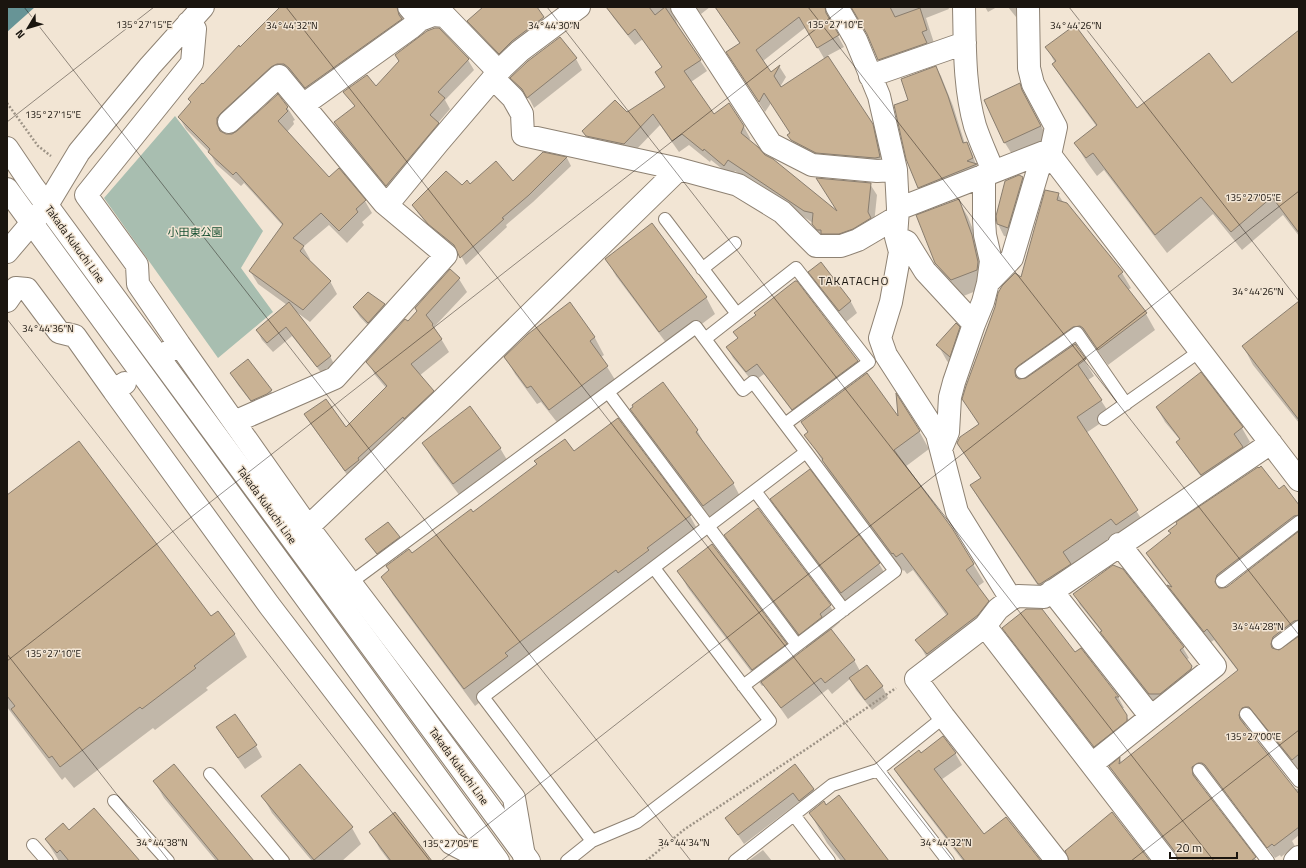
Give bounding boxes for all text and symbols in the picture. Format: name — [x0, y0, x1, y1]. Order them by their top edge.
north arrow — [8, 8, 48, 48]
text: 135°27'15"E — [116, 17, 173, 32]
text: 135°27'10"E — [807, 17, 864, 32]
text: 34°44'32"N — [266, 18, 318, 33]
text: 34°44'30"N — [528, 18, 580, 33]
text: 34°44'26"N — [1050, 18, 1102, 33]
text: N — [11, 26, 29, 42]
text: 135°27'15"E — [25, 107, 82, 122]
text: 135°27'05"E — [1225, 190, 1282, 205]
street label: Takada Kukuchi Line — [41, 202, 109, 286]
park label: 小田東公園 — [168, 224, 223, 240]
district label: TAKATACHO — [819, 271, 889, 290]
text: 34°44'26"N — [1232, 284, 1284, 299]
text: 34°44'36"N — [22, 321, 74, 336]
street label: Takada Kukuchi Line — [233, 463, 301, 547]
text: 34°44'28"N — [1232, 619, 1284, 634]
text: 135°27'10"E — [25, 646, 82, 661]
street label: Takada Kukuchi Line — [425, 724, 493, 808]
text: 135°27'00"E — [1225, 729, 1282, 744]
scale bar — [1170, 834, 1237, 860]
text: 34°44'38"N — [136, 835, 188, 850]
text: 34°44'34"N — [658, 835, 710, 850]
text: 34°44'32"N — [920, 835, 972, 850]
text: 135°27'05"E — [422, 836, 479, 851]
text: 20 m — [1176, 838, 1202, 857]

